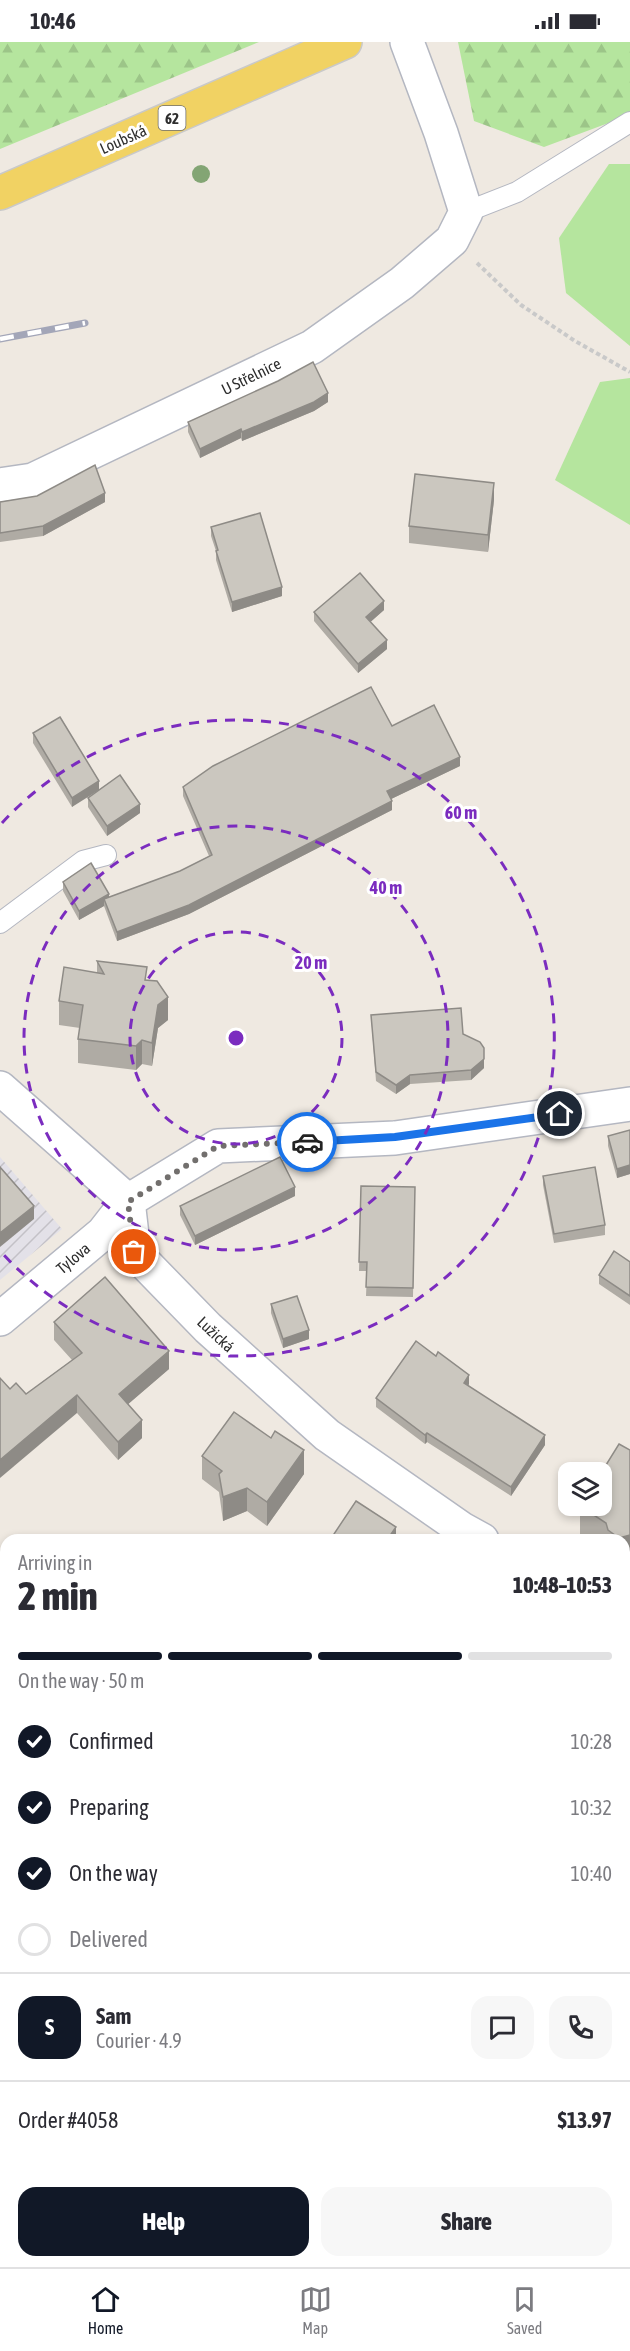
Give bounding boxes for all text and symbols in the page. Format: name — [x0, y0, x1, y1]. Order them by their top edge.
text: 10:46 — [30, 8, 76, 34]
road number: 62 — [158, 106, 186, 130]
street label: Loubská — [97, 121, 149, 157]
street label: U Střelnice — [218, 354, 284, 398]
text: 60 m — [445, 802, 477, 823]
text: 40 m — [369, 877, 402, 898]
text: 20 m — [295, 952, 327, 973]
centre of rings — [226, 1028, 246, 1048]
pin — [534, 1088, 585, 1139]
icon: home — [543, 1097, 576, 1130]
courier — [277, 1112, 337, 1172]
icon: car — [291, 1126, 324, 1159]
pin — [108, 1226, 159, 1277]
icon: bag — [117, 1235, 150, 1268]
street label: Tylova — [53, 1239, 94, 1278]
street label: Lužická — [194, 1312, 238, 1356]
map controls — [558, 1462, 612, 1516]
button: layers — [558, 1462, 612, 1516]
text: Arriving in — [18, 1551, 92, 1574]
text: 10:48–10:53 — [513, 1572, 612, 1598]
text: 2 min — [18, 1574, 98, 1618]
text: On the way · 50 m — [18, 1669, 144, 1692]
icon: check — [18, 1725, 51, 1758]
text: Confirmed — [69, 1728, 154, 1754]
text: 10:28 — [570, 1730, 612, 1753]
icon: check — [18, 1791, 51, 1824]
text: Preparing — [69, 1794, 149, 1820]
text: 10:32 — [570, 1796, 612, 1819]
icon: check — [18, 1857, 51, 1890]
text: On the way — [69, 1860, 158, 1886]
text: 10:40 — [570, 1862, 612, 1885]
text: Delivered — [69, 1926, 148, 1952]
button: chat — [471, 1996, 534, 2059]
button: phone — [549, 1996, 612, 2059]
text: Sam — [96, 2003, 131, 2029]
text: S — [45, 2014, 54, 2040]
text: Courier · 4.9 — [96, 2029, 182, 2052]
text: Order #4058 — [18, 2107, 118, 2133]
text: $13.97 — [557, 2107, 612, 2133]
button: Help — [18, 2187, 309, 2256]
button: Share — [321, 2187, 612, 2256]
tab: Home — [88, 2283, 123, 2337]
tab: Map — [299, 2283, 332, 2337]
tab: Saved — [507, 2283, 542, 2337]

